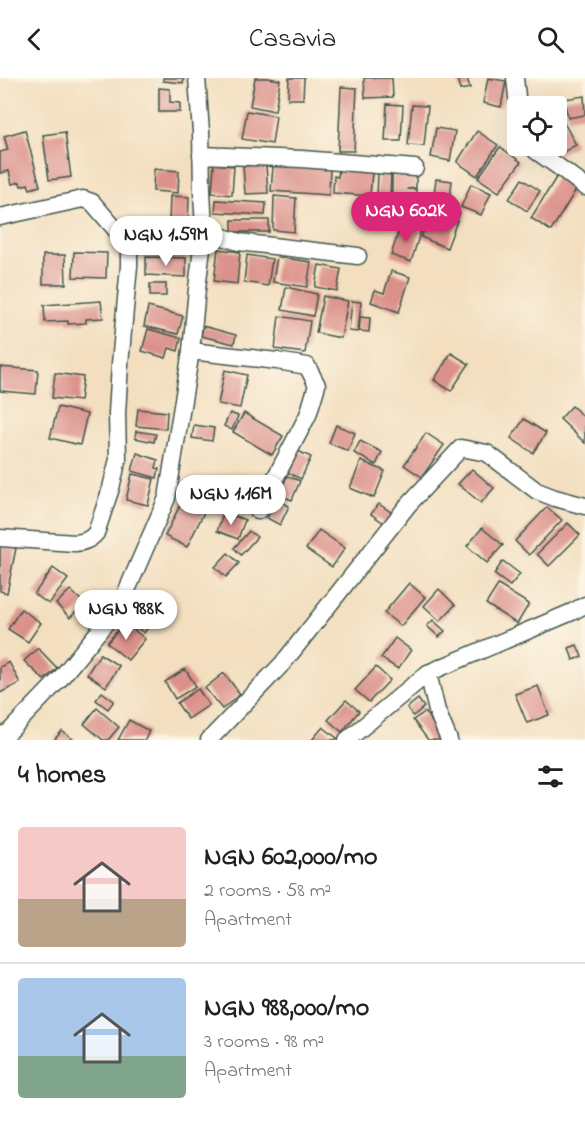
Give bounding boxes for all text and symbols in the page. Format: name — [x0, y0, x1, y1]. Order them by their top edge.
text: Casavia — [249, 20, 336, 59]
icon: back — [18, 23, 51, 56]
icon: search — [534, 23, 567, 56]
map controls — [507, 96, 567, 156]
button: locate — [507, 96, 567, 156]
pin: NGN 602K — [344, 192, 468, 243]
text: NGN 602K — [365, 197, 447, 226]
pin: NGN 1.59M — [97, 216, 235, 267]
text: NGN 1.59M — [124, 221, 208, 250]
pin: NGN 1.16M — [162, 475, 300, 526]
text: NGN 1.16M — [190, 480, 272, 509]
pin: NGN 988K — [64, 590, 188, 641]
text: NGN 988K — [88, 595, 164, 624]
text: 4 homes — [18, 757, 106, 795]
icon: filters — [534, 760, 567, 793]
text: NGN 602,000/mo — [204, 839, 377, 877]
icon: home — [66, 851, 138, 923]
text: 2 rooms · 58 m² — [204, 877, 331, 906]
text: Apartment — [204, 906, 292, 935]
text: NGN 988,000/mo — [204, 990, 369, 1028]
icon: home — [66, 1002, 138, 1074]
text: 3 rooms · 98 m² — [204, 1028, 324, 1057]
text: Apartment — [204, 1057, 292, 1086]

